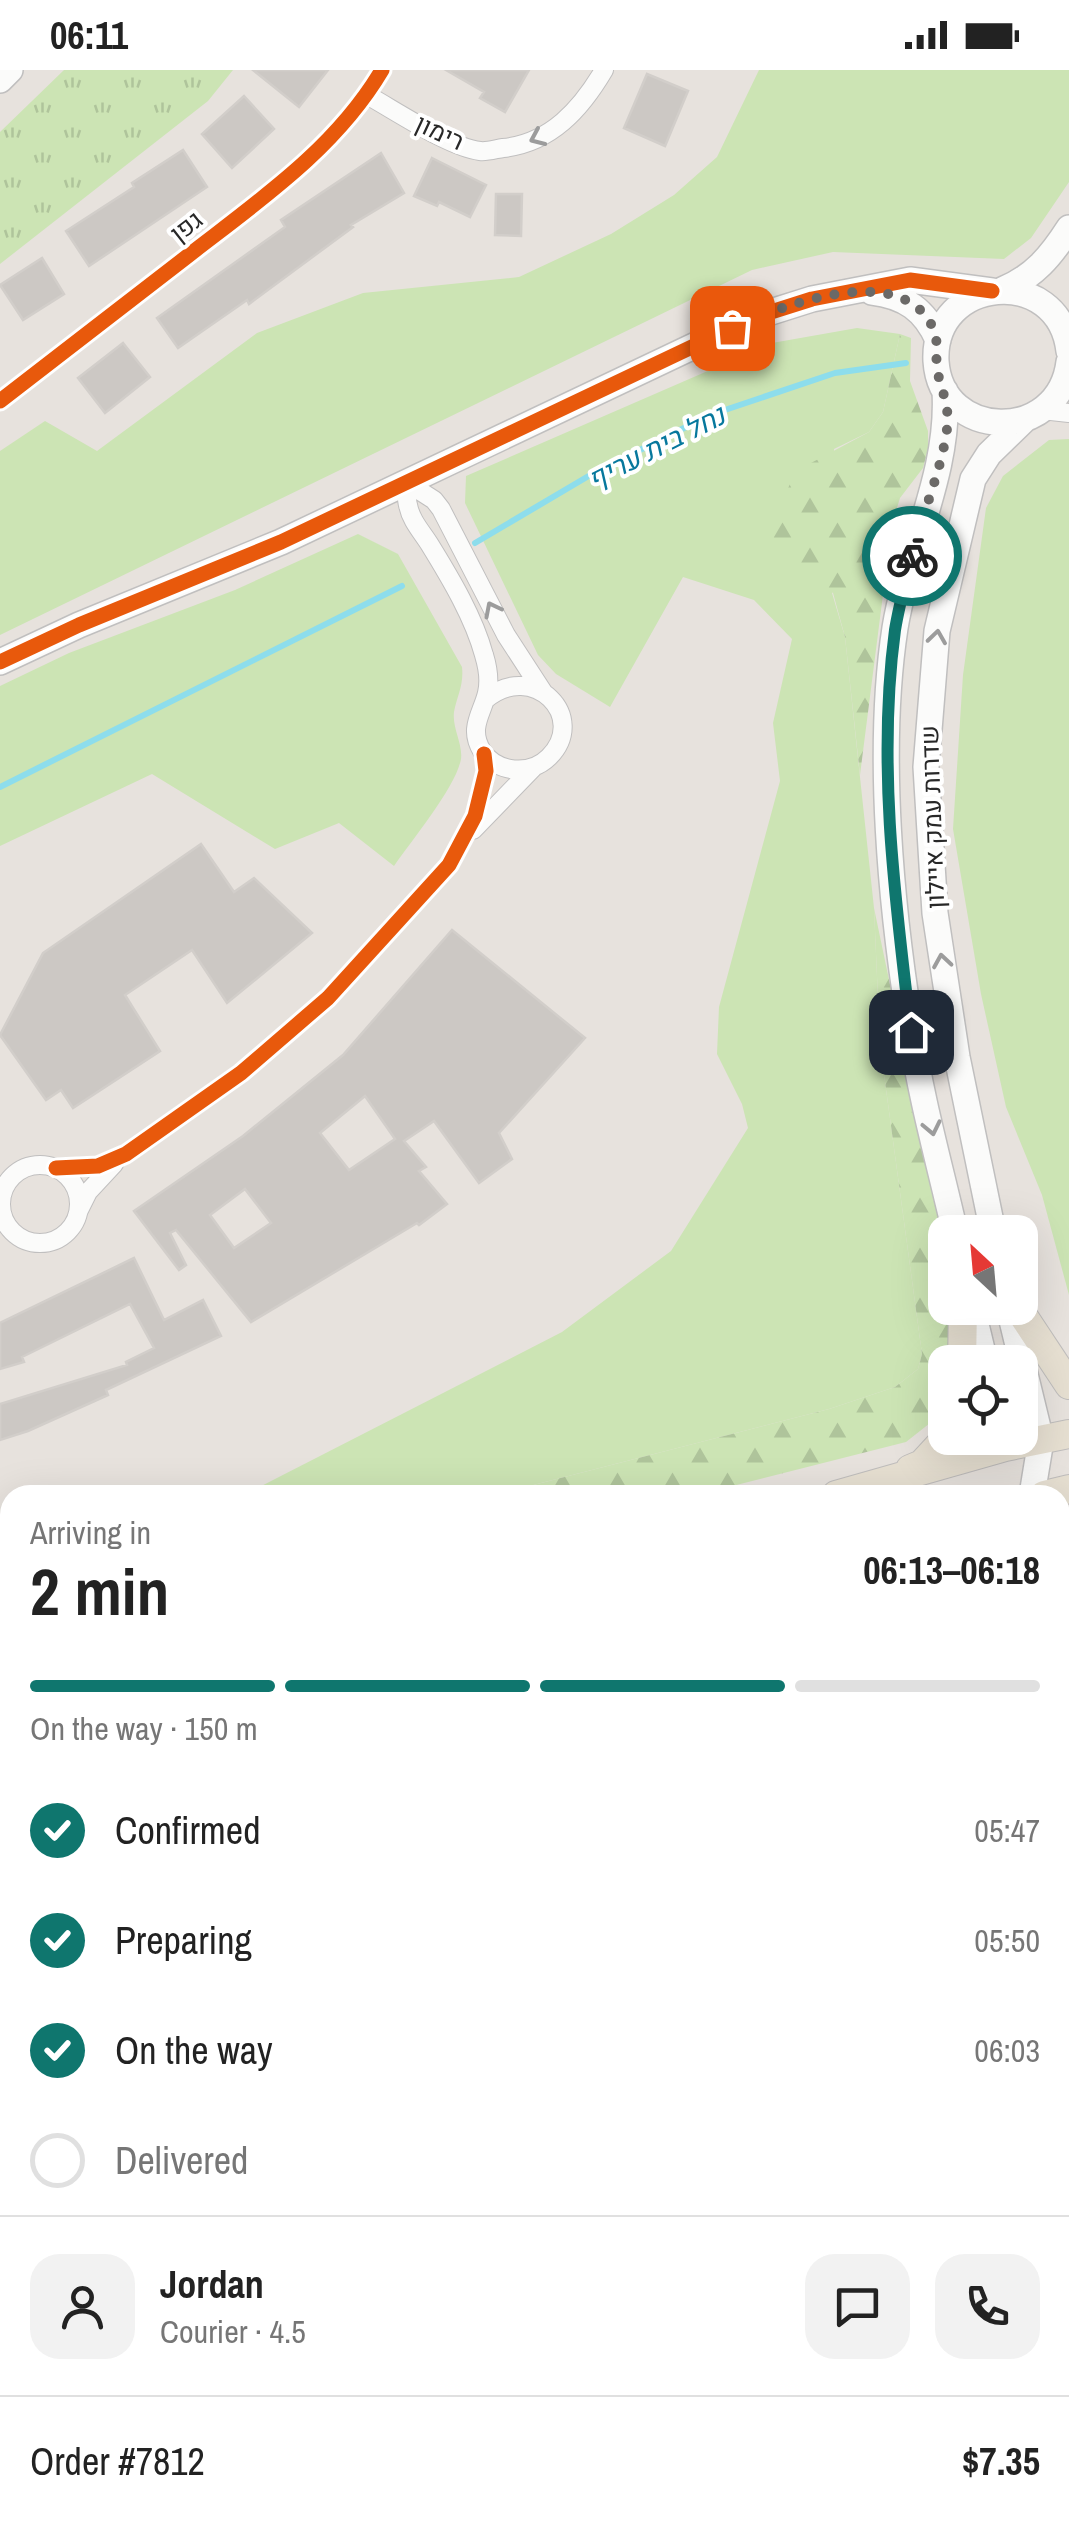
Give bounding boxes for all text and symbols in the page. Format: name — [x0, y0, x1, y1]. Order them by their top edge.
text: 06:11 — [50, 10, 128, 61]
street label: רימון — [410, 106, 470, 158]
one-way arrow — [530, 125, 548, 145]
street label: גפן — [163, 203, 209, 249]
pin — [690, 286, 775, 371]
icon: bag — [705, 301, 760, 356]
water label: נחל בית עריף — [581, 395, 733, 498]
courier — [862, 506, 962, 606]
icon: bike — [885, 529, 940, 584]
one-way arrow — [485, 601, 504, 619]
one-way arrow — [925, 629, 946, 645]
street label: שדרות עמק איילון — [912, 724, 952, 910]
one-way arrow — [932, 952, 953, 969]
pin — [869, 990, 954, 1075]
icon: home — [884, 1005, 939, 1060]
one-way arrow — [920, 1119, 941, 1136]
north arrow — [928, 1215, 1038, 1325]
map controls — [928, 1215, 1038, 1455]
button: locate — [928, 1345, 1038, 1455]
text: Arriving in — [30, 1511, 151, 1554]
text: 06:13–06:18 — [863, 1545, 1040, 1596]
text: 2 min — [30, 1548, 169, 1635]
text: On the way · 150 m — [30, 1707, 258, 1750]
icon: check — [30, 1803, 85, 1858]
text: Confirmed — [115, 1805, 260, 1856]
text: 05:47 — [974, 1809, 1040, 1852]
icon: check — [30, 1913, 85, 1968]
text: Preparing — [115, 1915, 252, 1966]
text: 05:50 — [974, 1919, 1040, 1962]
icon: check — [30, 2023, 85, 2078]
text: On the way — [115, 2025, 273, 2076]
text: 06:03 — [974, 2029, 1040, 2072]
text: Delivered — [115, 2135, 248, 2186]
button: person — [30, 2254, 135, 2359]
button: chat — [805, 2254, 910, 2359]
button: phone — [935, 2254, 1040, 2359]
text: Jordan — [160, 2259, 264, 2310]
text: Courier · 4.5 — [160, 2310, 306, 2353]
text: Order #7812 — [30, 2436, 205, 2487]
text: $7.35 — [962, 2436, 1040, 2487]

